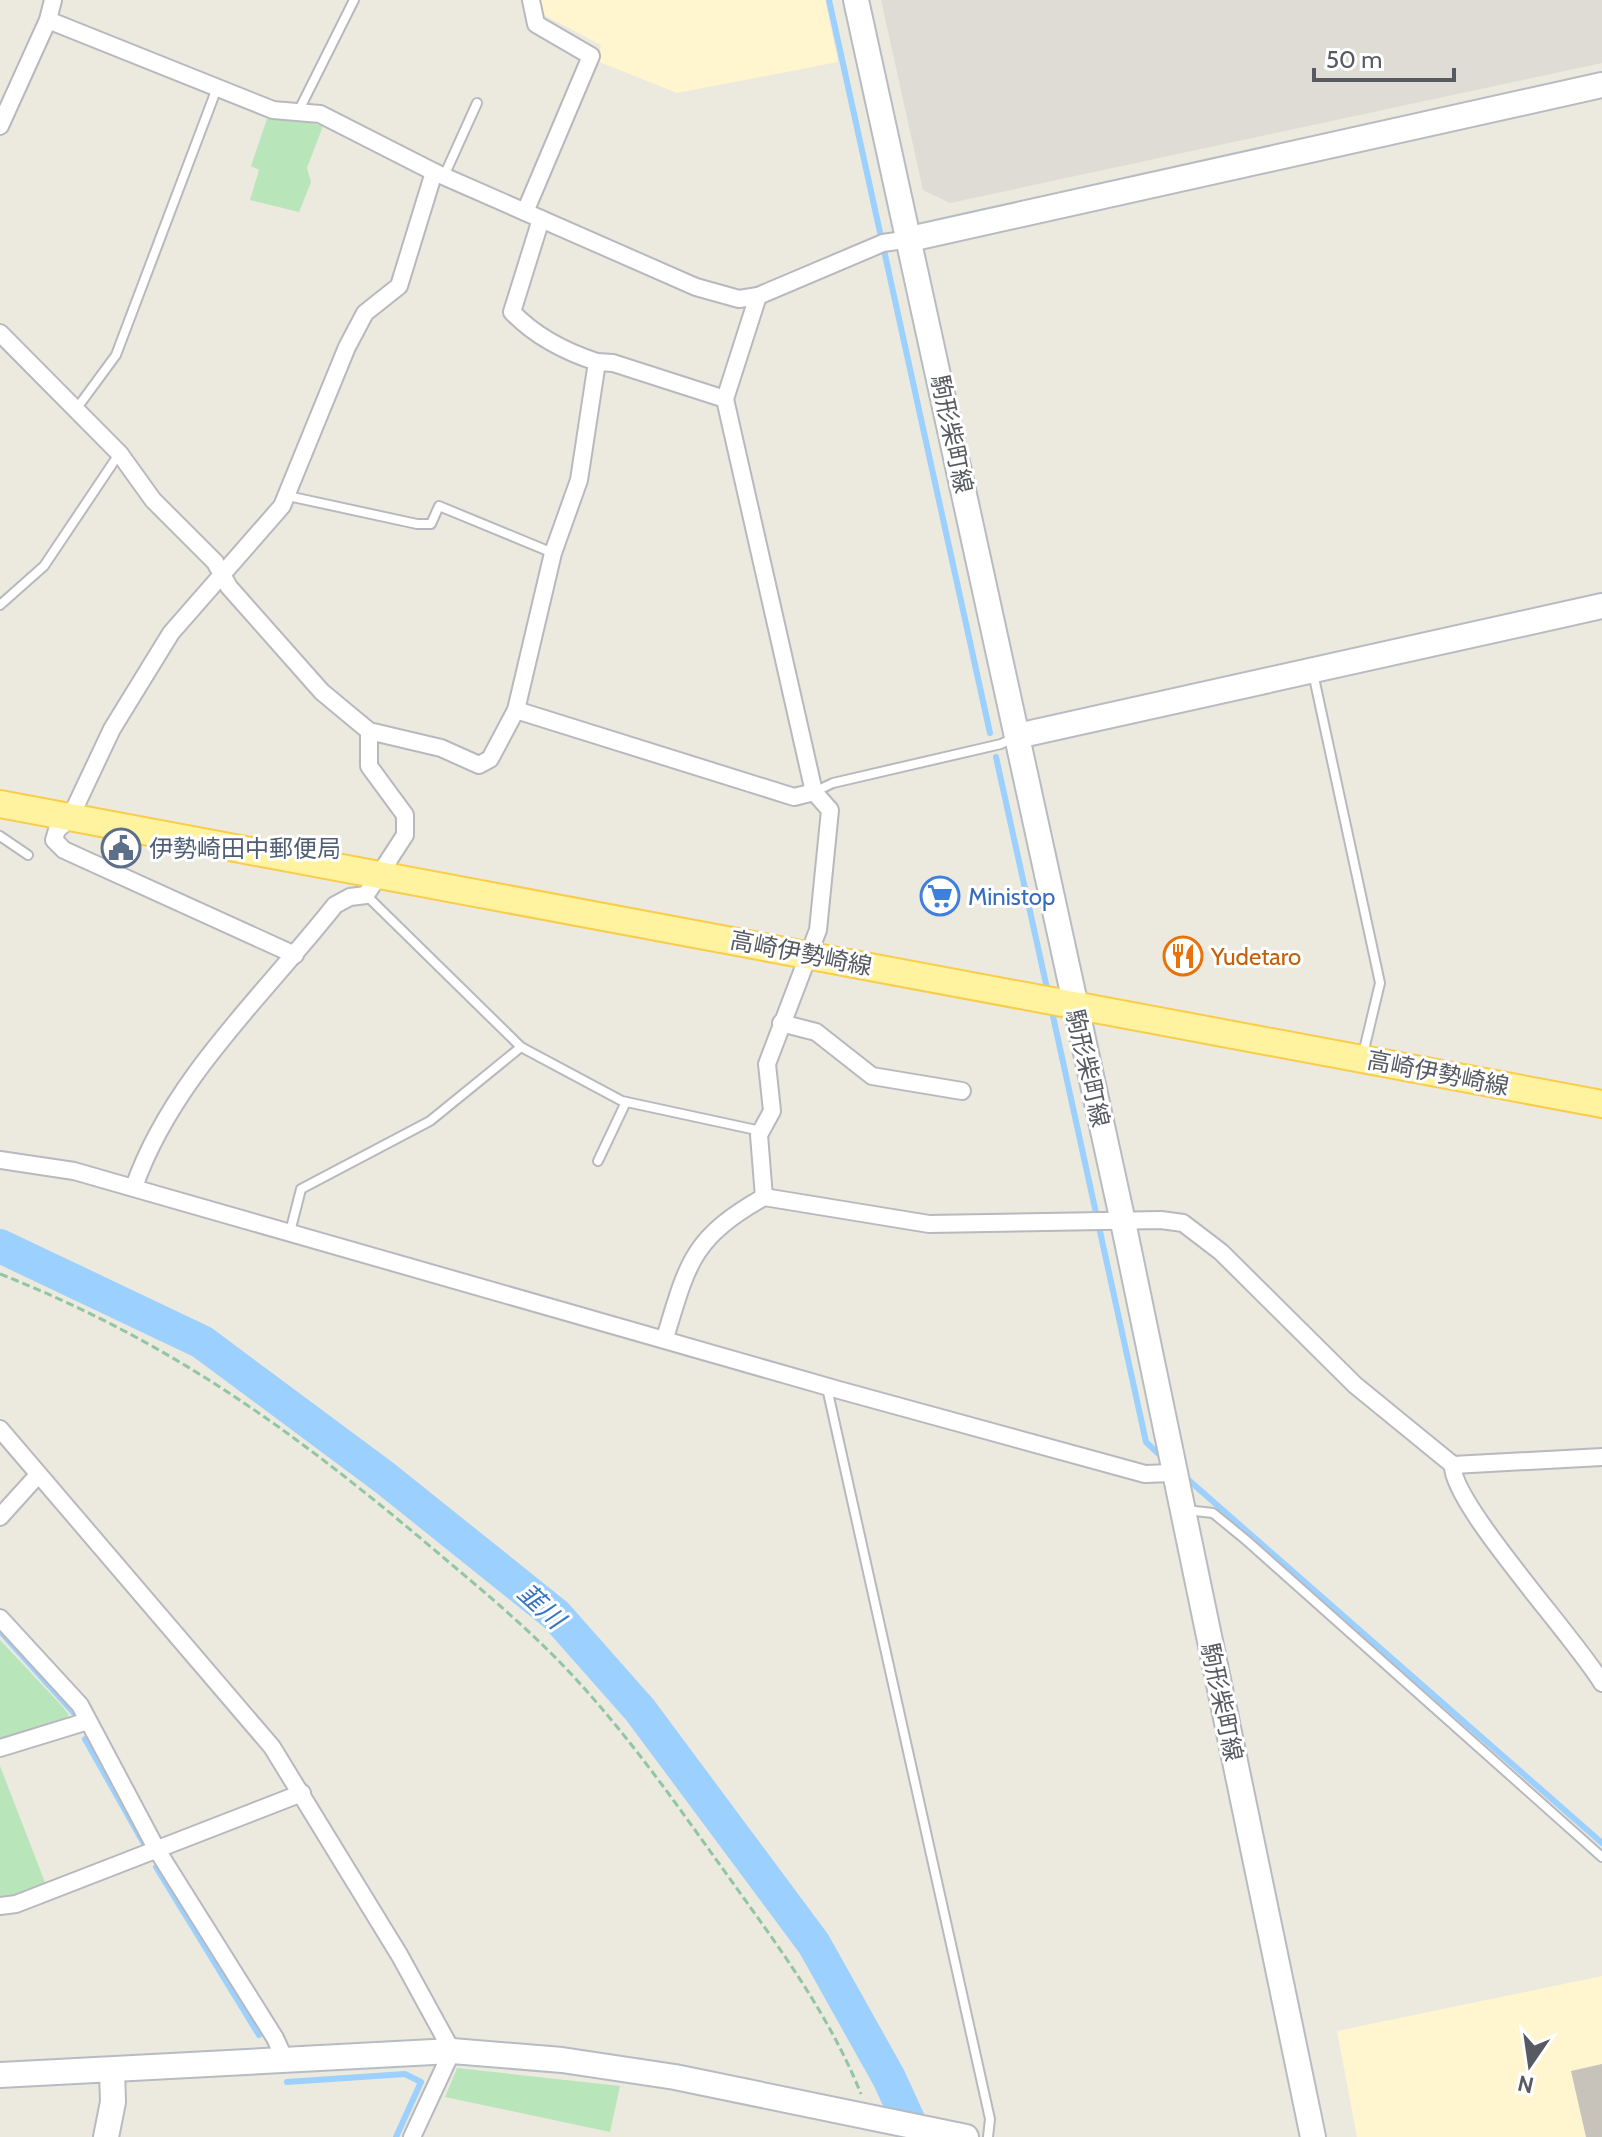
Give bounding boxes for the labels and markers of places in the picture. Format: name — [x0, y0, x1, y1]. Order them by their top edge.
public building icon: 伊勢崎田中郵便局 — [100, 827, 142, 869]
place label: 伊勢崎田中郵便局 — [149, 834, 341, 863]
supermarket icon: Ministop — [919, 875, 961, 917]
place label: Ministop — [968, 882, 1055, 911]
restaurant icon: Yudetaro — [1162, 935, 1204, 977]
place label: Yudetaro — [1210, 942, 1301, 971]

